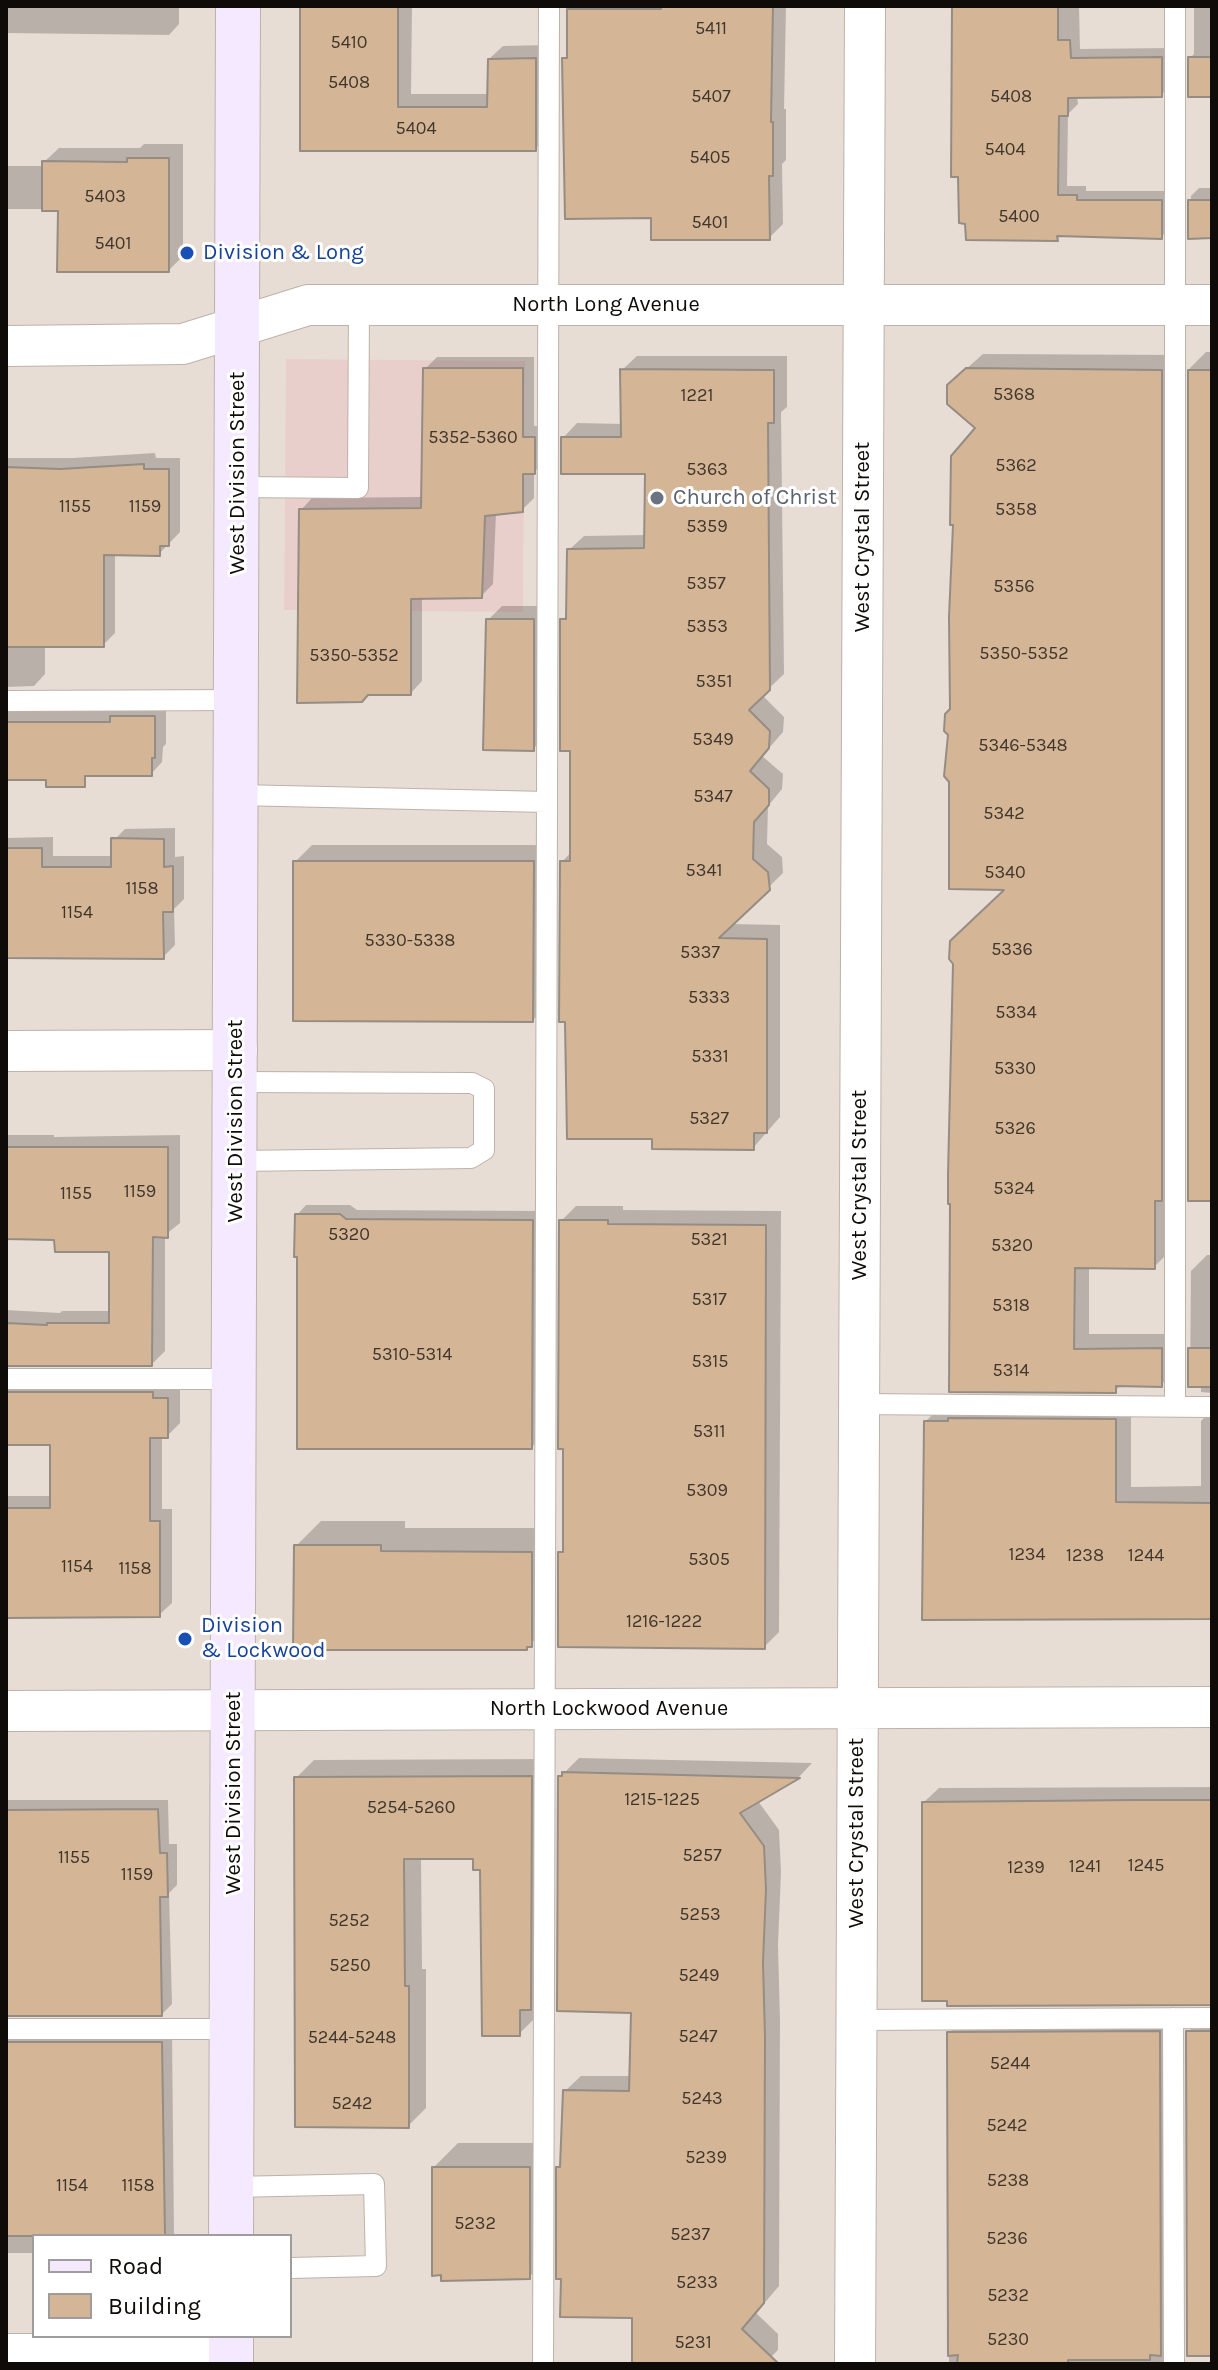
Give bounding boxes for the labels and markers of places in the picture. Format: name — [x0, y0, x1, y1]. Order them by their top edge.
place label: Division & Long — [203, 240, 364, 266]
marker: Division & Long — [178, 244, 196, 262]
place label: Church of Christ — [673, 485, 837, 511]
marker: Church of Christ — [648, 489, 666, 507]
place label: Division & Lockwood — [201, 1613, 325, 1664]
marker: Division & Lockwood — [176, 1630, 194, 1648]

